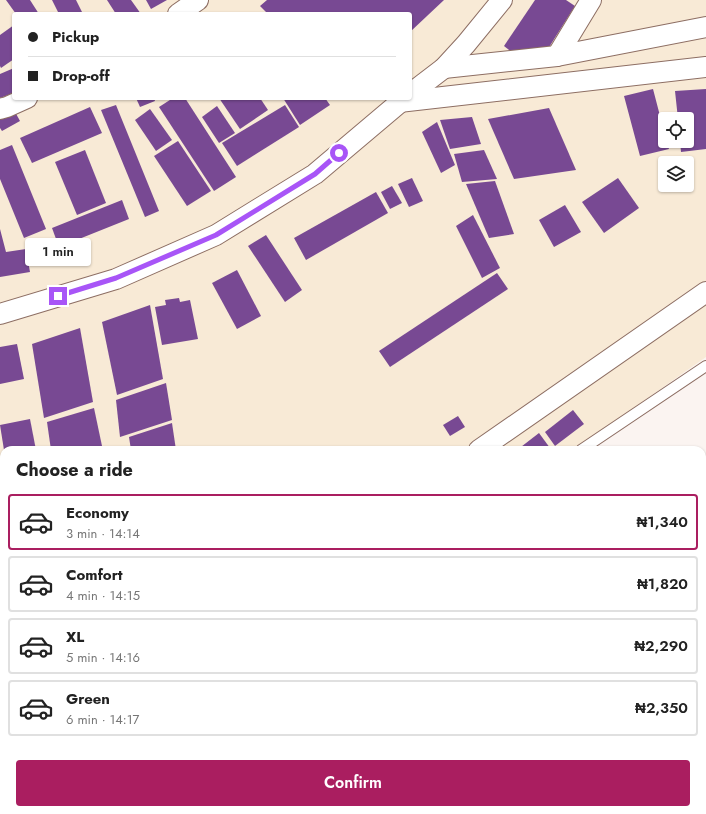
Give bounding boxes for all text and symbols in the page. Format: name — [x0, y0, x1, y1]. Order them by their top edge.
text: Pickup — [52, 26, 99, 48]
text: Drop-off — [52, 65, 110, 87]
map controls — [658, 112, 694, 192]
button: locate — [658, 112, 694, 148]
route start — [330, 144, 348, 162]
button: layers — [658, 156, 694, 192]
callout: 1 min — [25, 238, 91, 266]
text: 1 min — [42, 242, 74, 261]
route end — [49, 287, 67, 305]
text: Choose a ride — [16, 457, 133, 483]
text: Economy — [66, 502, 129, 524]
icon: car — [18, 504, 54, 540]
text: ₦1,340 — [636, 511, 688, 533]
text: 3 min · 14:14 — [66, 524, 140, 543]
text: Comfort — [66, 564, 123, 586]
icon: car — [18, 566, 54, 602]
text: ₦1,820 — [637, 573, 688, 595]
text: 4 min · 14:15 — [66, 586, 140, 605]
text: XL — [66, 626, 84, 648]
icon: car — [18, 628, 54, 664]
text: ₦2,290 — [634, 635, 688, 657]
text: 5 min · 14:16 — [66, 648, 140, 667]
text: Green — [66, 688, 110, 710]
icon: car — [18, 690, 54, 726]
text: ₦2,350 — [635, 697, 688, 719]
text: 6 min · 14:17 — [66, 710, 139, 729]
button: Confirm — [16, 760, 690, 806]

